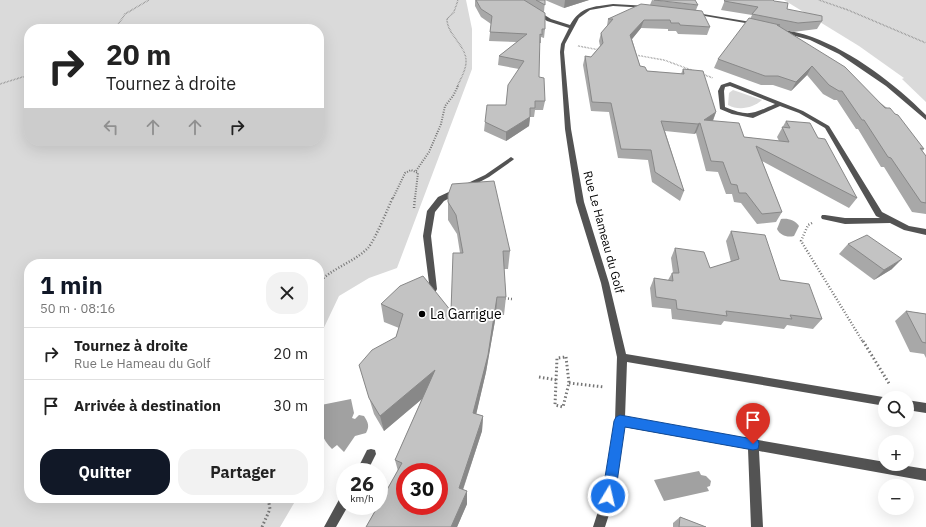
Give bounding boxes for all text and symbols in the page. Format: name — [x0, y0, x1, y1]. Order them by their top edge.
text: 20 m — [106, 36, 171, 73]
icon: right — [40, 40, 92, 92]
text: Tournez à droite — [106, 72, 236, 95]
icon: left — [100, 116, 122, 138]
icon: ahead — [142, 116, 164, 138]
icon: ahead — [184, 116, 206, 138]
icon: right — [226, 116, 248, 138]
street label: Rue Le Hameau du Golf — [580, 169, 628, 295]
text: 1 min — [40, 269, 103, 301]
button: close — [266, 272, 308, 314]
text: 50 m · 08:16 — [40, 300, 115, 317]
place label: La Garrigue — [430, 305, 502, 323]
marker: La Garrigue — [417, 309, 427, 319]
text: Tournez à droite — [74, 336, 188, 355]
icon: right — [40, 343, 62, 365]
text: 20 m — [273, 344, 308, 363]
text: Rue Le Hameau du Golf — [74, 355, 211, 372]
map controls — [878, 391, 914, 515]
button: search — [878, 391, 914, 427]
icon: arrive — [40, 395, 62, 417]
text: Arrivée à destination — [74, 396, 221, 415]
text: 30 m — [273, 396, 308, 415]
pin — [736, 403, 770, 444]
icon: arrive — [742, 409, 764, 431]
button: + — [878, 435, 914, 471]
button: Quitter — [40, 449, 170, 495]
button: Partager — [178, 449, 308, 495]
speed limit sign: 30 — [396, 463, 448, 515]
text: 26 — [350, 470, 374, 497]
position arrow — [587, 475, 629, 517]
button: − — [878, 479, 914, 515]
text: km/h — [350, 492, 374, 505]

